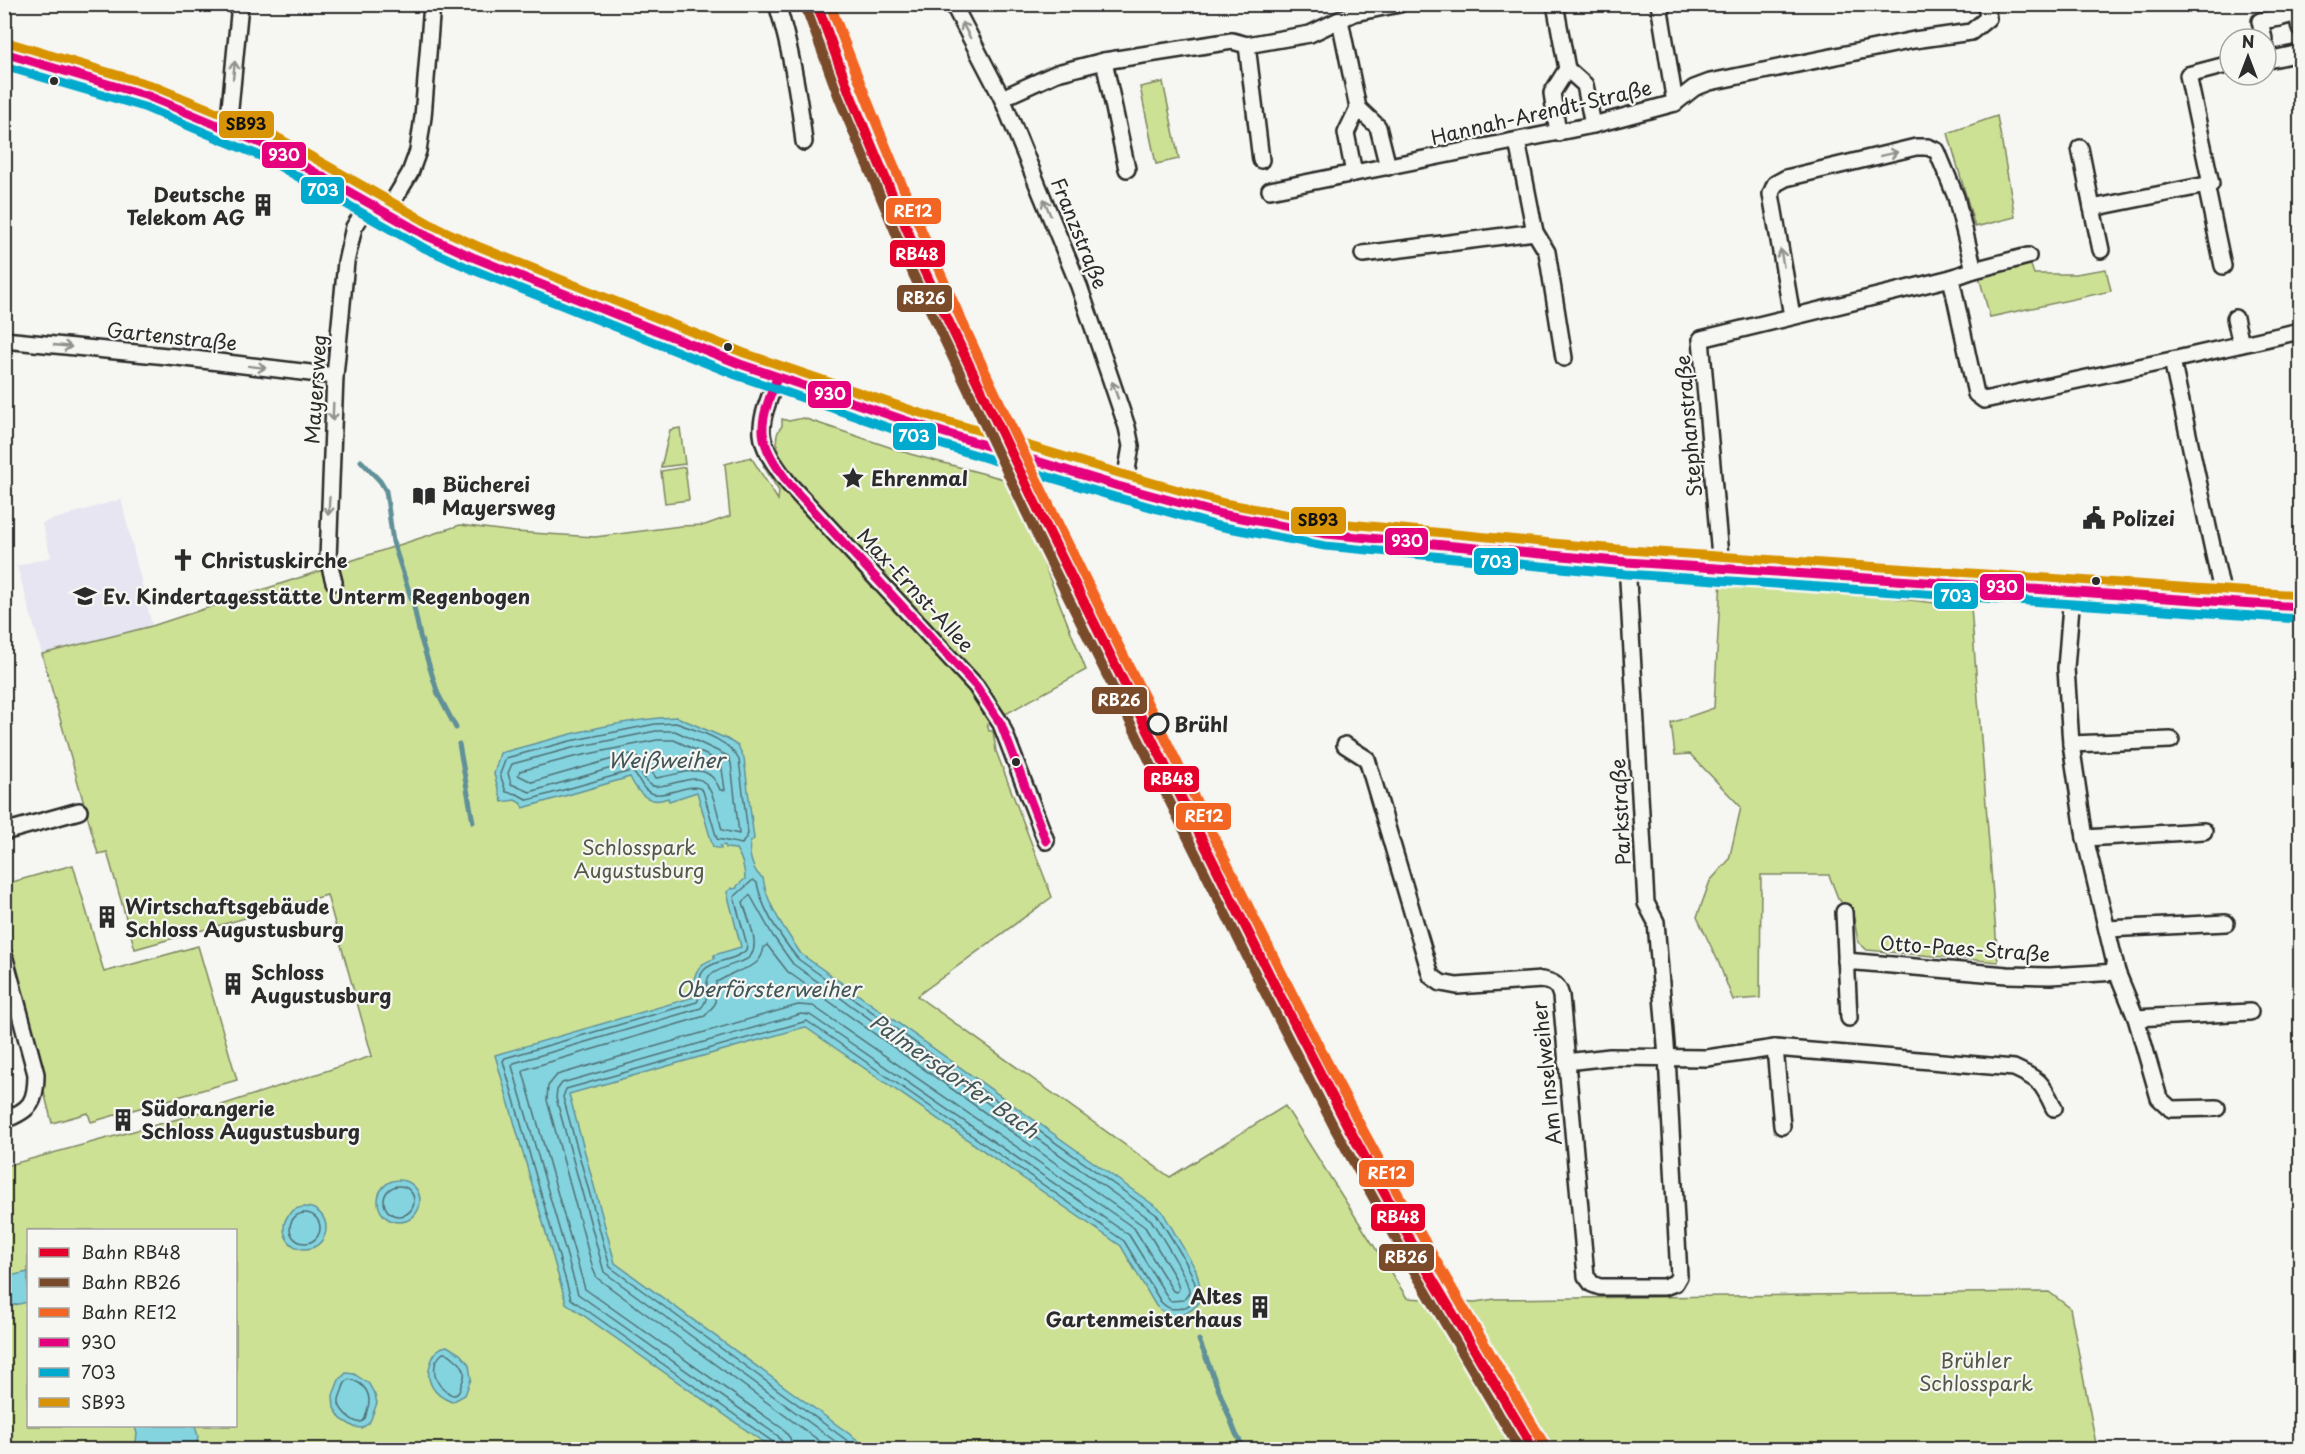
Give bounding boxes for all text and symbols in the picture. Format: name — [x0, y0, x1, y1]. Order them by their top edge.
one-way arrow — [960, 21, 971, 39]
north arrow — [2218, 27, 2278, 87]
text: N — [2242, 29, 2254, 53]
one-way arrow — [229, 61, 240, 81]
street label: Hannah-Arendt-Straße — [1428, 72, 1654, 152]
unlabelled marker — [48, 75, 60, 87]
line badge: SB93 — [218, 110, 275, 139]
text: SB93 — [226, 111, 266, 135]
line badge: 930 — [261, 141, 307, 169]
text: 930 — [268, 142, 300, 166]
one-way arrow — [1879, 147, 1898, 159]
street label: Franzstraße — [1044, 173, 1116, 293]
line badge: 703 — [300, 176, 345, 205]
text: 703 — [307, 177, 339, 201]
place label: Deutsche Telekom AG — [126, 179, 245, 232]
building icon: Deutsche Telekom AG — [250, 192, 276, 218]
line badge: RE12 — [885, 197, 942, 225]
text: RE12 — [893, 198, 933, 222]
one-way arrow — [1041, 198, 1052, 217]
line badge: RB48 — [889, 239, 946, 268]
text: RB48 — [895, 241, 939, 265]
one-way arrow — [1776, 249, 1787, 269]
line badge: RB26 — [896, 284, 953, 313]
text: RB26 — [903, 285, 945, 309]
street label: Gartenstraße — [105, 314, 239, 358]
street label: Mayersweg — [296, 333, 334, 445]
one-way arrow — [52, 341, 72, 352]
unlabelled marker — [722, 341, 734, 353]
street label: Stephanstraße — [1667, 354, 1709, 498]
one-way arrow — [246, 361, 266, 372]
line badge: 930 — [807, 380, 852, 409]
text: 930 — [814, 381, 846, 405]
one-way arrow — [1108, 381, 1119, 400]
one-way arrow — [328, 402, 339, 422]
line badge: 703 — [892, 422, 937, 451]
text: 703 — [898, 423, 930, 447]
place label: Ehrenmal — [871, 463, 968, 493]
place icon: Ehrenmal — [840, 465, 866, 491]
place label: Bücherei Mayersweg — [442, 469, 556, 522]
library icon: Bücherei Mayersweg — [411, 483, 437, 509]
one-way arrow — [324, 496, 335, 516]
place label: Polizei — [2112, 503, 2175, 533]
public building icon: Polizei — [2081, 505, 2107, 531]
line badge: SB93 — [1290, 506, 1347, 535]
text: SB93 — [1298, 507, 1338, 531]
street label: Max-Ernst-Allee — [850, 521, 982, 659]
line badge: 930 — [1384, 527, 1429, 556]
text: 930 — [1391, 528, 1423, 552]
place label: Christuskirche — [201, 545, 348, 575]
church icon: Christuskirche — [170, 547, 196, 573]
line badge: 703 — [1473, 547, 1519, 576]
text: 703 — [1480, 549, 1512, 573]
line badge: 930 — [1979, 573, 2025, 601]
text: 930 — [1986, 574, 2018, 598]
unlabelled marker — [2090, 575, 2102, 587]
place label: Ev. Kindertagesstätte Unterm Regenbogen — [103, 581, 530, 611]
line badge: 703 — [1933, 582, 1979, 610]
school or university icon: Ev. Kindertagesstätte Unterm Regenbogen — [72, 583, 98, 609]
text: 703 — [1940, 583, 1972, 607]
line badge: RB26 — [1091, 686, 1148, 715]
text: RB26 — [1098, 687, 1140, 711]
place label: Brühl — [1174, 709, 1228, 739]
marker: Brühl — [1147, 713, 1169, 735]
water label: Weißweiher — [608, 743, 728, 775]
unlabelled marker — [1010, 756, 1022, 768]
street label: Parkstraße — [1602, 758, 1638, 866]
line badge: RB48 — [1143, 765, 1200, 793]
text: RB48 — [1150, 766, 1194, 790]
line badge: RE12 — [1175, 802, 1232, 831]
text: RE12 — [1184, 803, 1224, 827]
park label: Schlosspark Augustusburg — [573, 832, 705, 885]
place label: Wirtschaftsgebäude Schloss Augustusburg — [125, 891, 344, 944]
building icon: Wirtschaftsgebäude Schloss Augustusburg — [94, 904, 120, 930]
street label: Otto-Paes-Straße — [1879, 927, 2051, 969]
place label: Schloss Augustusburg — [251, 957, 391, 1010]
building icon: Schloss Augustusburg — [220, 971, 246, 997]
water label: Oberförsterweiher — [676, 972, 863, 1004]
street label: Am Inselweiher — [1523, 998, 1569, 1147]
water label: Palmersdorfer Bach — [864, 1005, 1046, 1146]
place label: Südorangerie Schloss Augustusburg — [141, 1093, 360, 1146]
building icon: Südorangerie Schloss Augustusburg — [110, 1107, 136, 1133]
line badge: RE12 — [1358, 1159, 1415, 1188]
text: RE12 — [1367, 1160, 1407, 1184]
line badge: RB48 — [1370, 1203, 1426, 1232]
text: RB48 — [1376, 1204, 1420, 1228]
legend — [27, 1229, 237, 1427]
text: Bahn RB48 — [81, 1238, 181, 1265]
line badge: RB26 — [1378, 1243, 1435, 1272]
text: RB26 — [1385, 1244, 1427, 1268]
text: Bahn RB26 — [81, 1268, 181, 1295]
place label: Altes Gartenmeisterhaus — [1046, 1281, 1242, 1334]
building icon: Altes Gartenmeisterhaus — [1247, 1294, 1273, 1320]
text: Bahn RE12 — [81, 1298, 177, 1325]
text: 930 — [81, 1328, 116, 1355]
park label: Brühler Schlosspark — [1919, 1345, 2033, 1398]
text: 703 — [81, 1358, 116, 1385]
text: SB93 — [81, 1388, 126, 1415]

